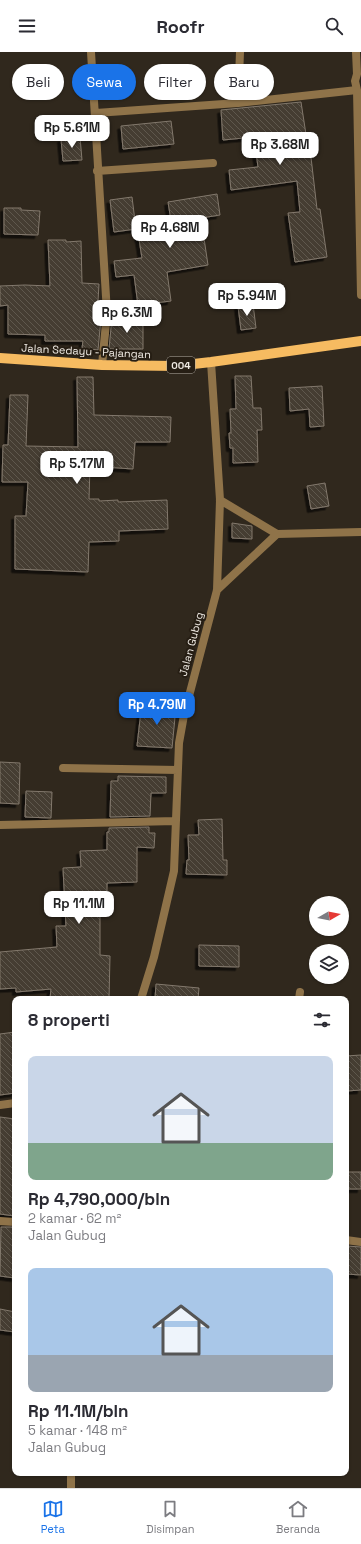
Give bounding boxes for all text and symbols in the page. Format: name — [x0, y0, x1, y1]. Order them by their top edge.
icon: menu — [16, 15, 38, 37]
text: Roofr — [156, 15, 205, 38]
icon: search — [323, 15, 345, 37]
chip: Beli — [12, 64, 64, 100]
chip: Sewa — [72, 64, 136, 100]
chip: Filter — [144, 64, 206, 100]
chip: Baru — [214, 64, 274, 100]
pin: Rp 5.61M — [31, 115, 113, 149]
text: Rp 5.61M — [44, 119, 100, 136]
pin: Rp 3.68M — [239, 132, 321, 166]
text: Rp 3.68M — [251, 136, 309, 153]
pin: Rp 4.68M — [129, 215, 211, 249]
text: Rp 4.68M — [140, 219, 200, 236]
pin: Rp 5.94M — [206, 283, 288, 317]
text: Rp 5.94M — [217, 287, 277, 304]
pin: Rp 6.3M — [90, 300, 164, 334]
text: Rp 6.3M — [101, 304, 153, 321]
street label: Jalan Sedayu - Pajangan — [21, 341, 151, 361]
road number: 004 — [167, 357, 195, 373]
pin: Rp 5.17M — [36, 451, 118, 485]
text: Rp 5.17M — [49, 455, 105, 472]
street label: Jalan Gubug — [176, 610, 206, 678]
pin: Rp 4.79M — [116, 692, 198, 726]
text: Rp 4.79M — [128, 696, 186, 713]
pin: Rp 11.1M — [38, 891, 120, 925]
text: Rp 11.1M — [53, 895, 105, 912]
north arrow — [309, 896, 349, 936]
map controls — [309, 896, 349, 984]
button: layers — [309, 944, 349, 984]
text: 8 properti — [28, 1009, 110, 1031]
icon: filters — [311, 1009, 333, 1031]
icon: home — [145, 1082, 217, 1154]
text: Rp 4,790,000/bln — [28, 1188, 170, 1210]
text: 2 kamar · 62 m² — [28, 1210, 121, 1227]
text: Jalan Gubug — [28, 1227, 106, 1244]
icon: home — [145, 1294, 217, 1366]
text: Rp 11.1M/bln — [28, 1400, 129, 1422]
text: 5 kamar · 148 m² — [28, 1422, 127, 1439]
text: Jalan Gubug — [28, 1439, 106, 1456]
tab: Peta — [41, 1498, 65, 1536]
tab: Disimpan — [146, 1498, 194, 1536]
tab: Beranda — [276, 1498, 320, 1536]

